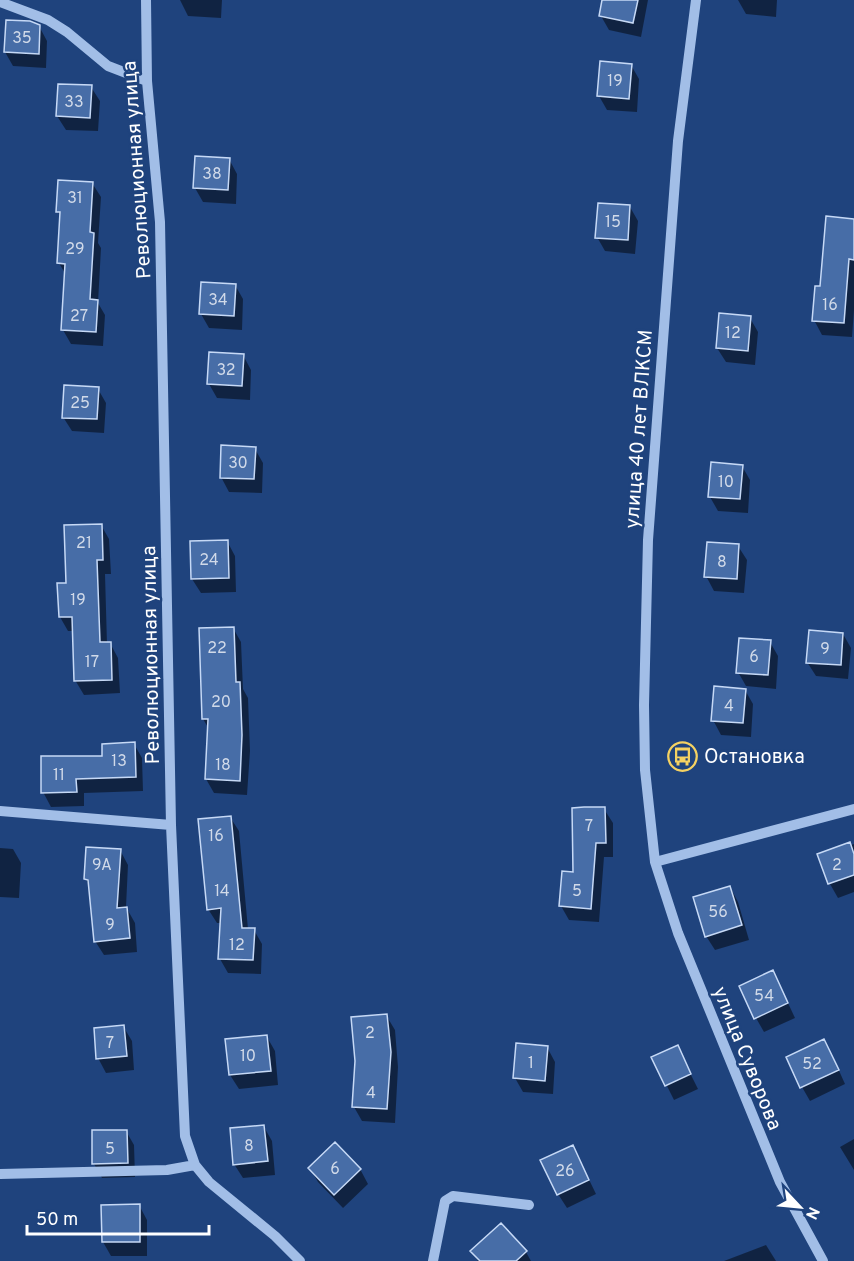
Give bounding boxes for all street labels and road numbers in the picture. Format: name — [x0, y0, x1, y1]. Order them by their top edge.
street label: Революционная улица — [117, 60, 159, 280]
street label: улица 40 лет ВЛКСМ — [620, 329, 660, 529]
street label: Революционная улица — [137, 545, 167, 765]
street label: улица Суворова — [705, 983, 787, 1134]

